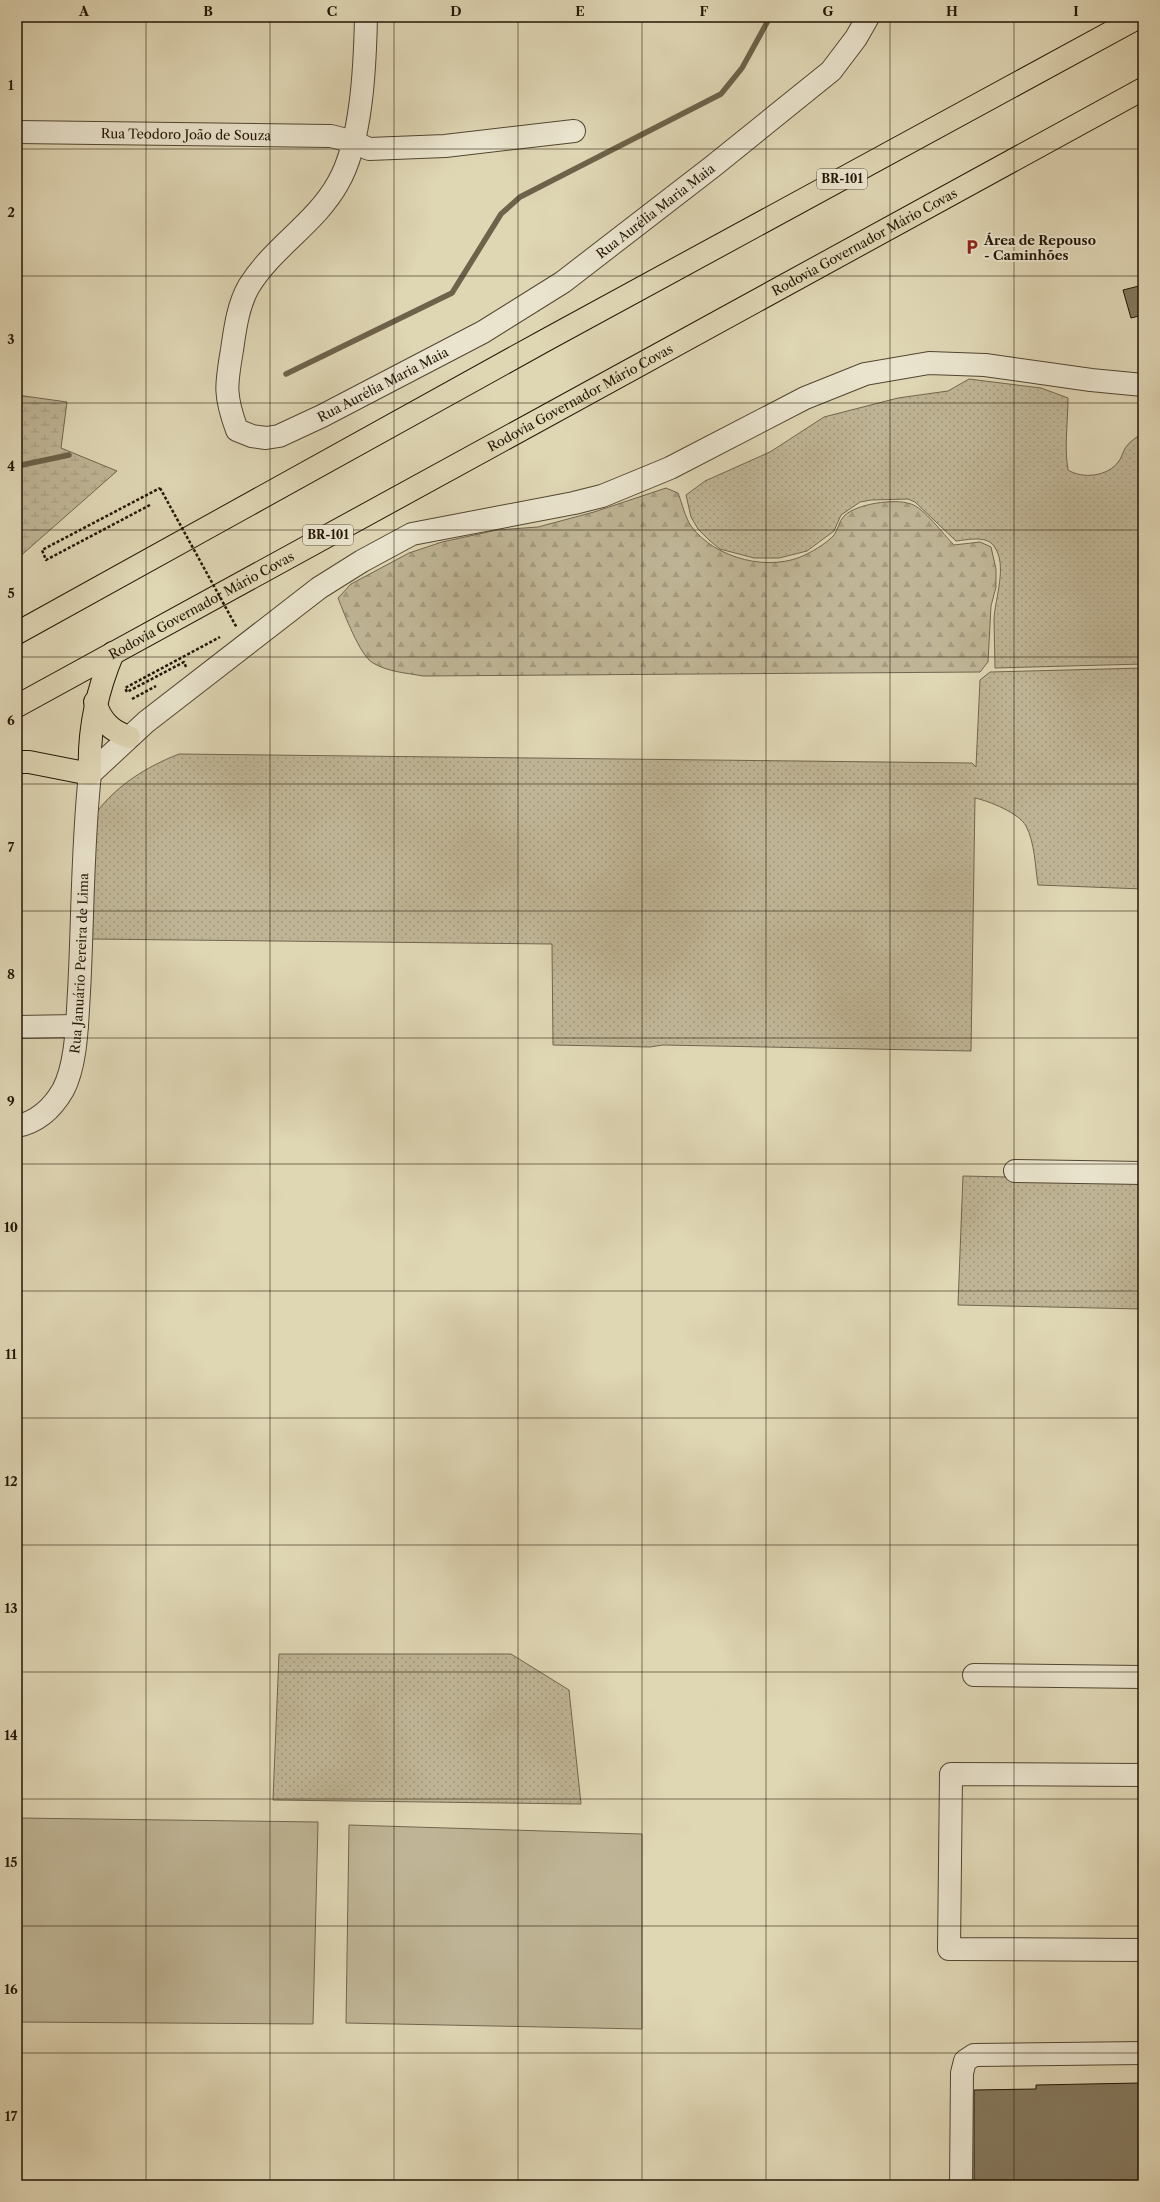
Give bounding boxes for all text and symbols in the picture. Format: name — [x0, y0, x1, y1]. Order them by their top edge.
text: A — [78, 3, 90, 19]
text: B — [203, 3, 213, 19]
text: C — [327, 3, 337, 19]
text: D — [450, 3, 462, 19]
text: E — [575, 3, 585, 19]
text: F — [700, 3, 709, 19]
text: G — [822, 3, 834, 19]
text: H — [946, 3, 958, 19]
text: I — [1073, 3, 1079, 19]
text: 1 — [8, 77, 14, 93]
street label: Rua Teodoro João de Souza — [101, 125, 272, 143]
street label: Rua Aurélia Maria Maia — [593, 160, 718, 262]
road number: BR-101 — [817, 169, 867, 189]
street label: Rodovia Governador Mário Covas — [769, 184, 960, 299]
text: 2 — [7, 204, 15, 220]
place label: Área de Repouso - Caminhões — [983, 232, 1096, 263]
parking icon: Área de Repouso - Caminhões — [963, 238, 981, 256]
text: 3 — [7, 331, 15, 347]
street label: Rodovia Governador Mário Covas — [485, 340, 676, 455]
street label: Rua Aurélia Maria Maia — [315, 344, 451, 425]
text: 4 — [7, 458, 15, 474]
road number: BR-101 — [303, 525, 353, 545]
street label: Rodovia Governador Mário Covas — [106, 548, 297, 662]
text: 5 — [7, 585, 15, 601]
text: 6 — [7, 712, 15, 728]
text: 7 — [8, 839, 15, 855]
street label: Rua Januário Pereira de Lima — [66, 873, 91, 1055]
text: 8 — [7, 966, 15, 982]
text: 9 — [7, 1093, 15, 1109]
text: 10 — [4, 1219, 18, 1235]
text: 11 — [5, 1346, 17, 1362]
text: 12 — [4, 1473, 18, 1489]
text: 13 — [4, 1600, 18, 1616]
text: 14 — [4, 1727, 18, 1743]
text: 15 — [4, 1854, 18, 1870]
text: 16 — [4, 1981, 18, 1997]
text: 17 — [5, 2108, 18, 2124]

